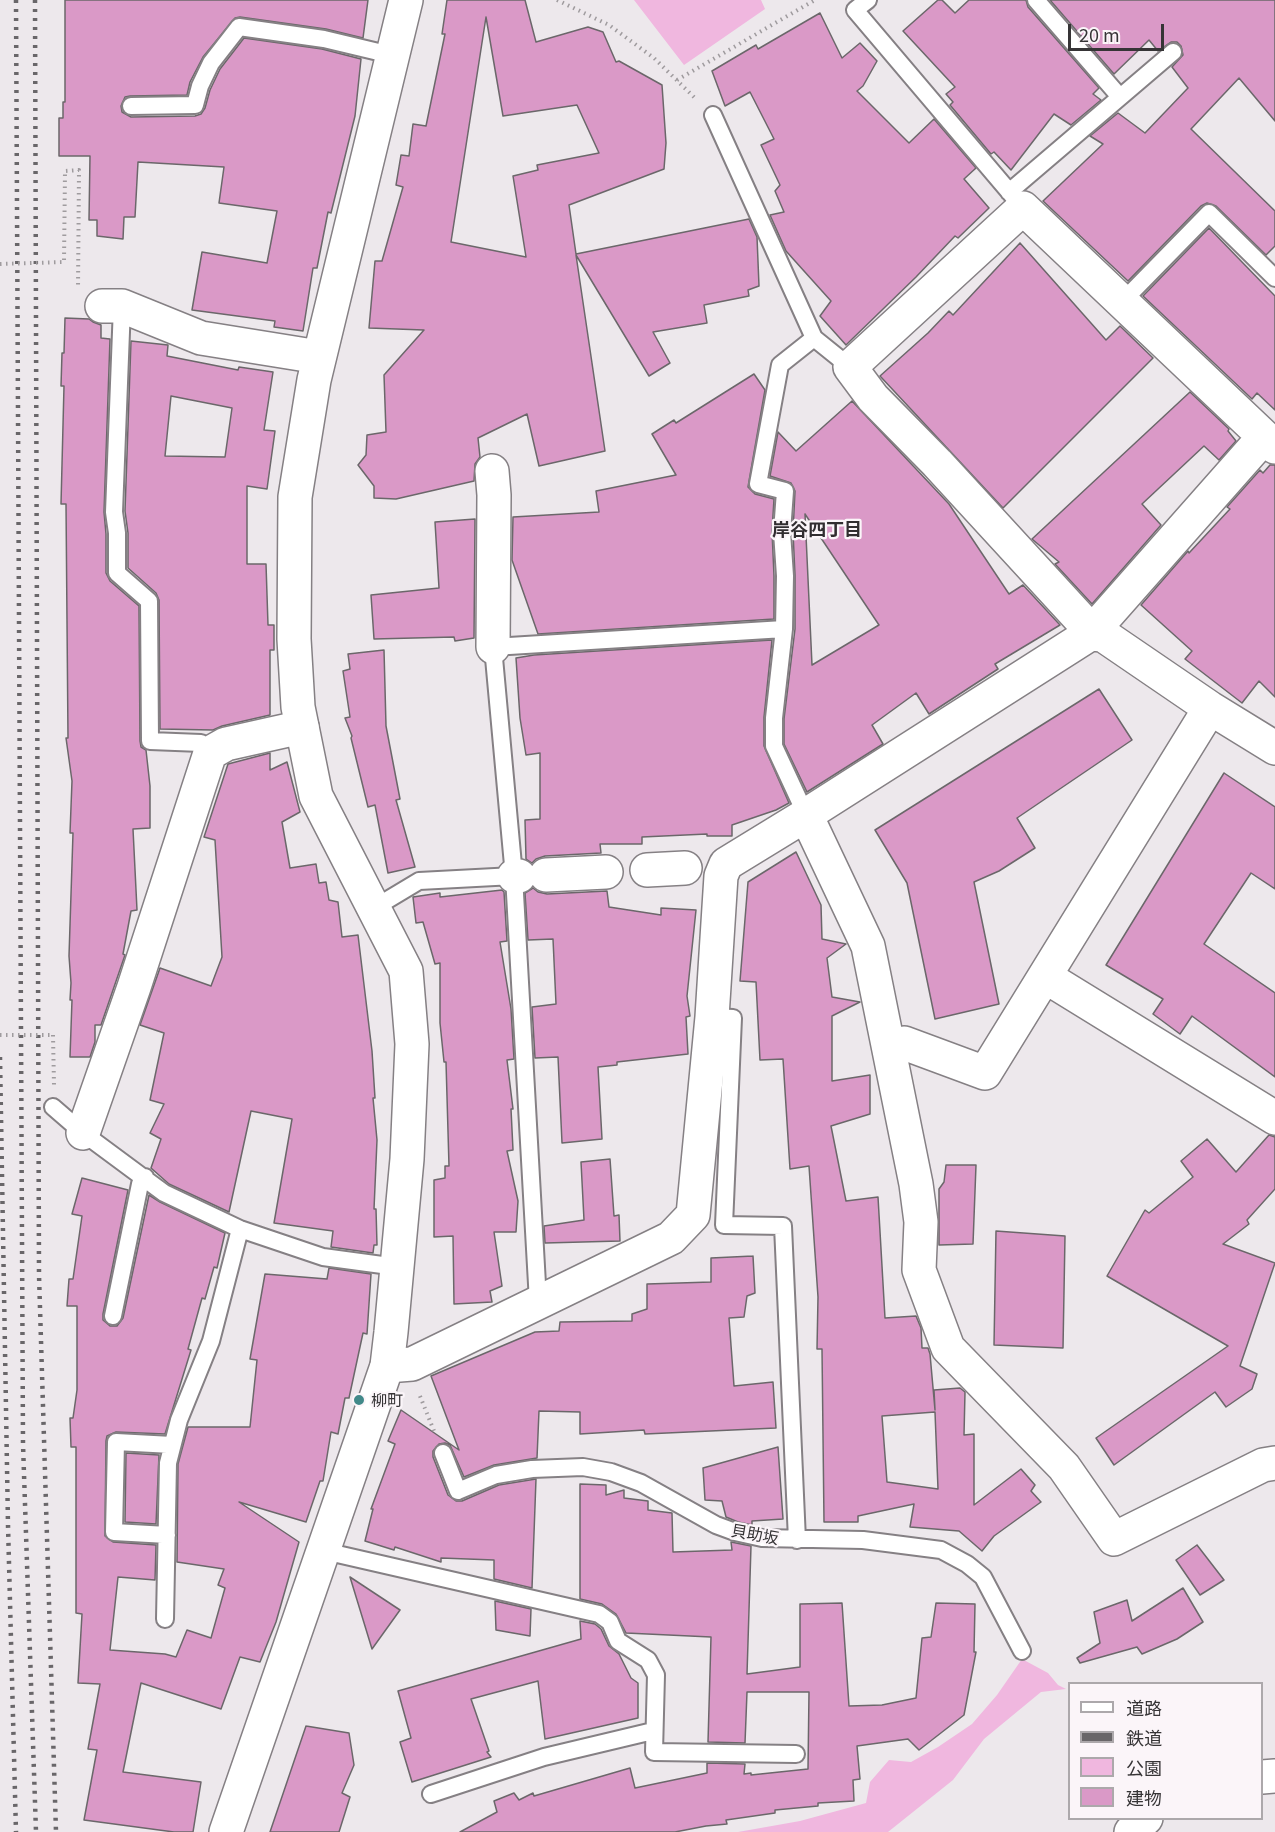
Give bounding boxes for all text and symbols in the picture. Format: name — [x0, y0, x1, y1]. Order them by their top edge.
scale bar — [1071, 12, 1167, 50]
text: 20 m — [1079, 21, 1120, 47]
district label: 岸谷四丁目 — [772, 518, 862, 540]
place label: 柳町 — [371, 1390, 403, 1410]
marker: 柳町 — [352, 1393, 366, 1407]
street label: 貝助坂 — [730, 1520, 780, 1548]
legend — [1068, 1682, 1263, 1820]
text: 道路 — [1126, 1694, 1162, 1720]
text: 鉄道 — [1126, 1724, 1162, 1750]
text: 公園 — [1126, 1754, 1162, 1780]
text: 建物 — [1126, 1784, 1162, 1810]

